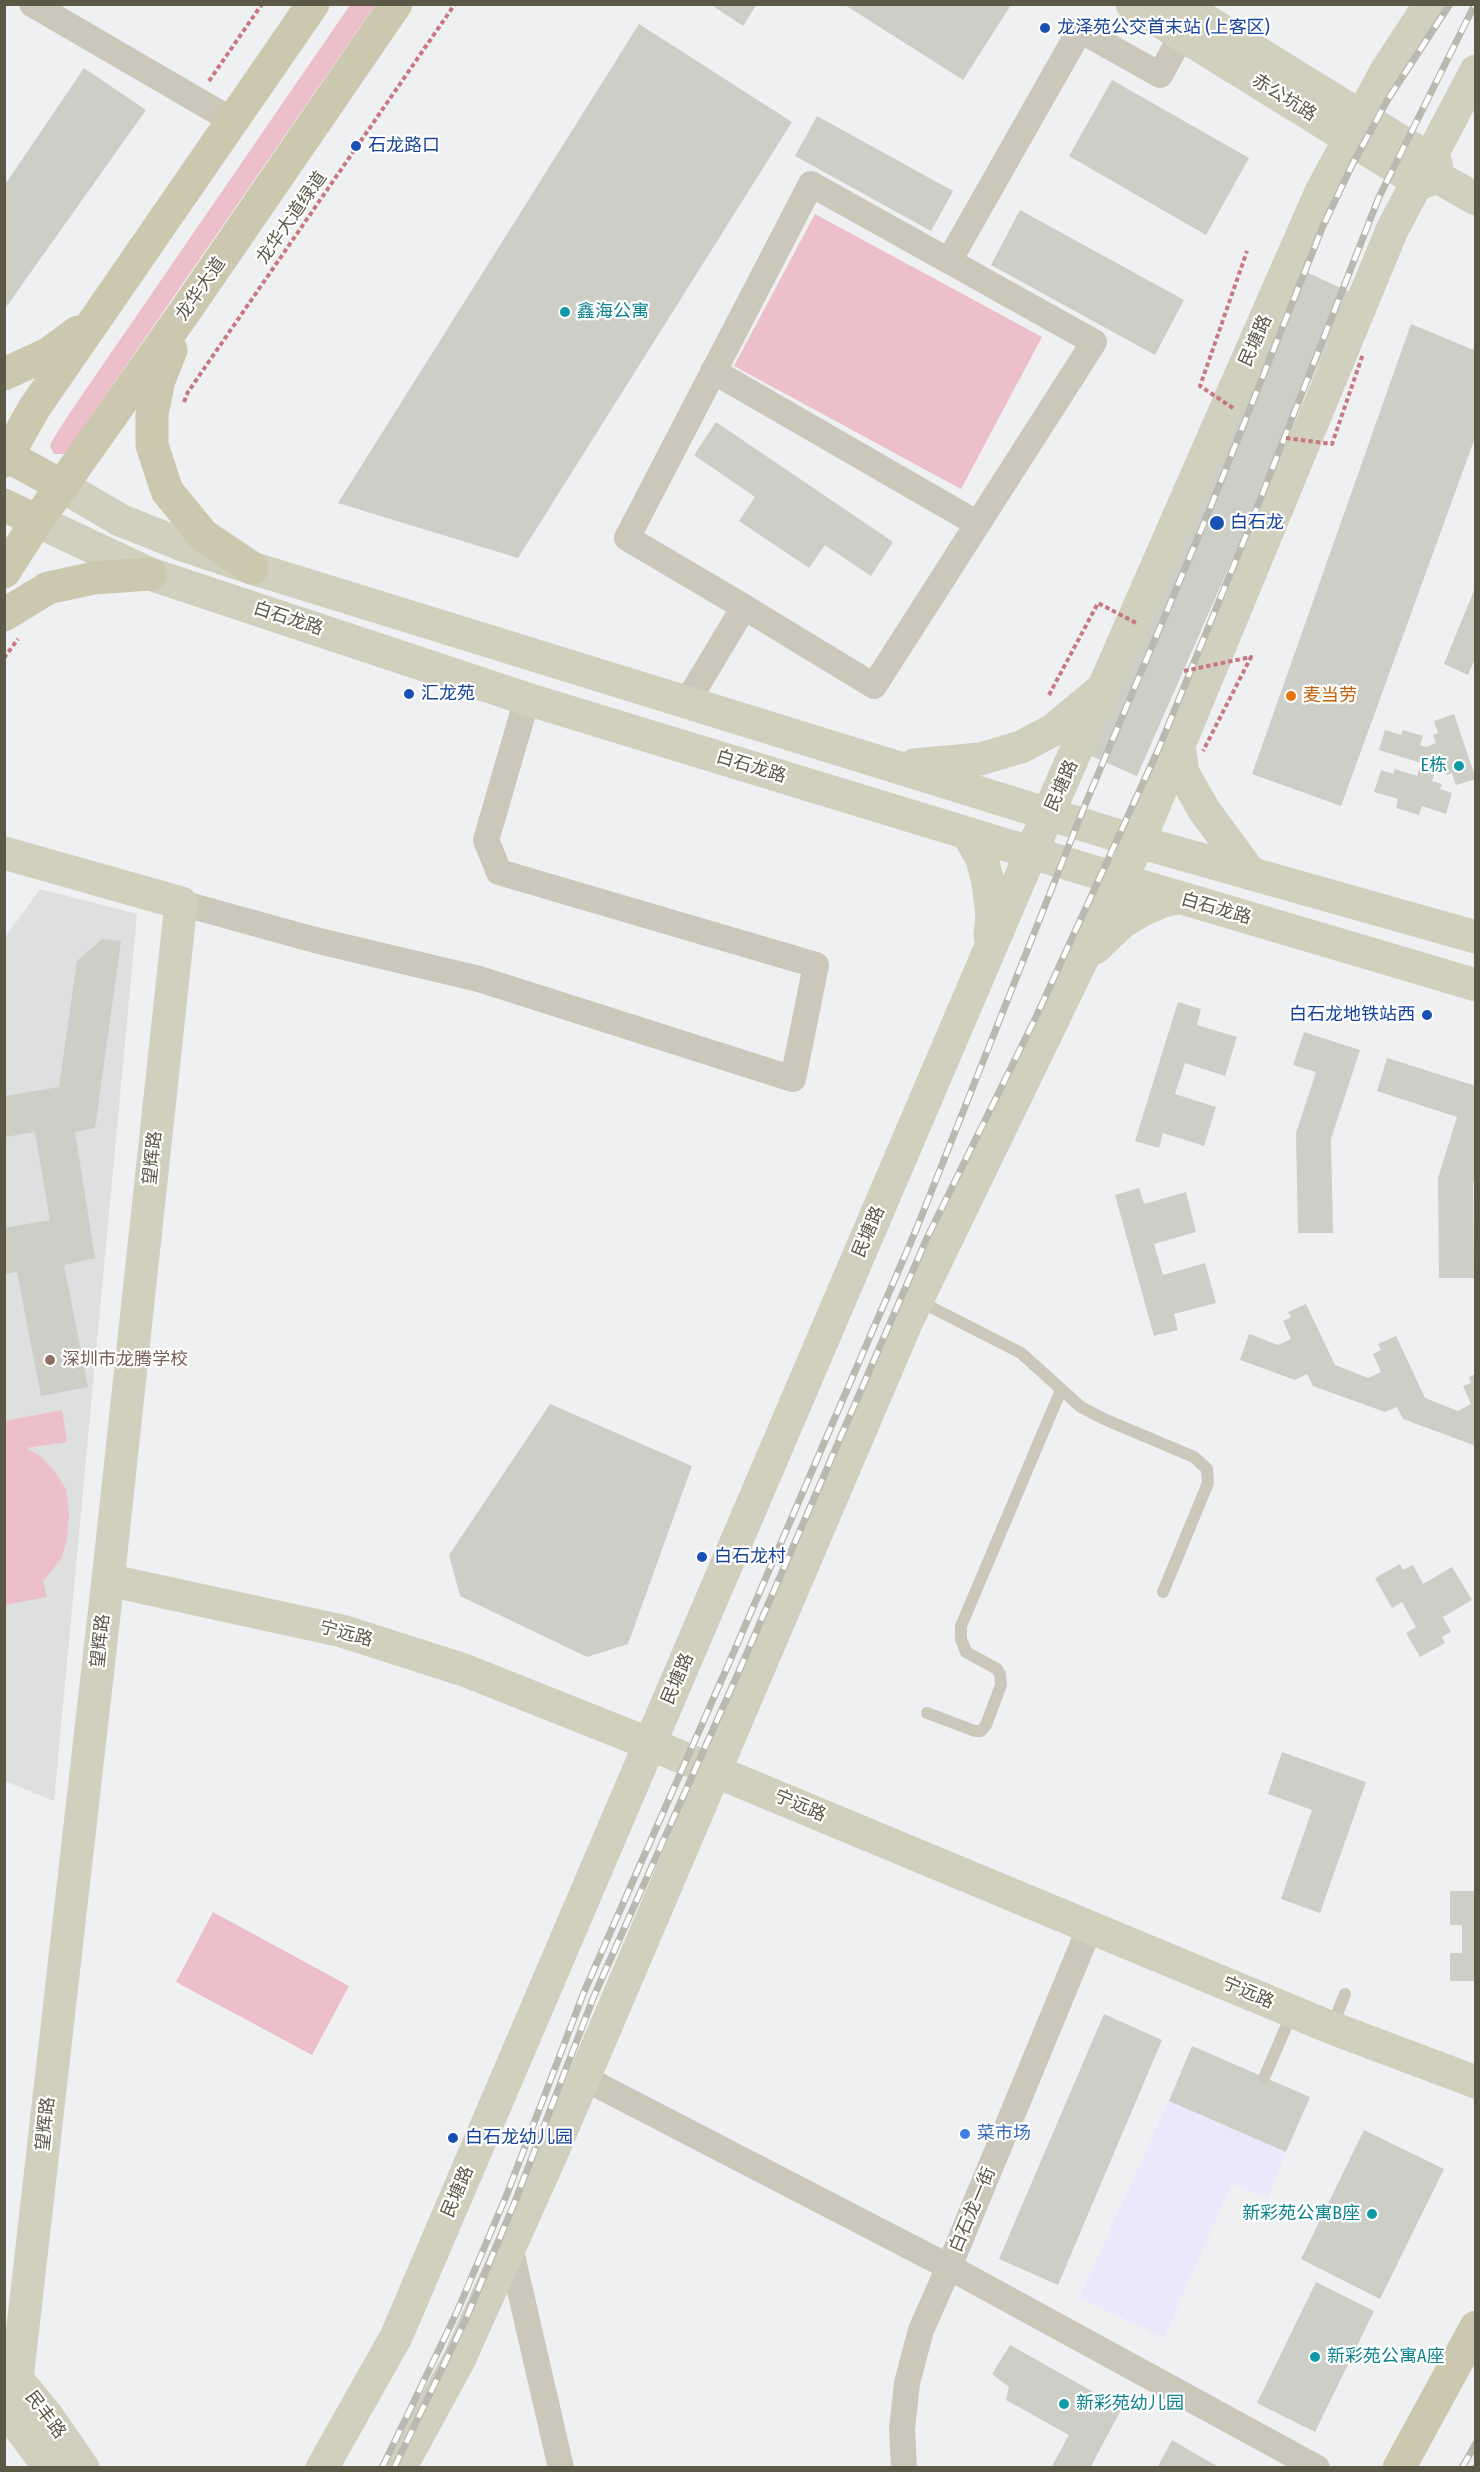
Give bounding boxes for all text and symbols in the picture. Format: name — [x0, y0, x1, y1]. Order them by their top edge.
place label: 龙泽苑公交首末站 (上客区) — [1057, 17, 1270, 39]
marker: 龙泽苑公交首末站 (上客区) — [1038, 21, 1052, 35]
street label: 赤公坑路 — [1248, 70, 1320, 126]
place label: 石龙路口 — [368, 135, 440, 157]
marker: 石龙路口 — [349, 139, 363, 153]
street label: 龙华大道绿道 — [252, 168, 332, 268]
street label: 龙华大道 — [172, 253, 230, 325]
place label: 鑫海公寓 — [577, 301, 649, 323]
marker: 鑫海公寓 — [558, 305, 572, 319]
street label: 民塘路 — [1235, 312, 1277, 370]
place label: 白石龙 — [1230, 512, 1284, 534]
marker: 白石龙 — [1208, 514, 1226, 532]
street label: 白石龙路 — [250, 598, 326, 640]
place label: 汇龙苑 — [421, 683, 475, 705]
place label: 麦当劳 — [1303, 685, 1357, 707]
marker: 汇龙苑 — [402, 687, 416, 701]
marker: 麦当劳 — [1284, 689, 1298, 703]
street label: 白石龙路 — [713, 746, 789, 788]
place label: E栋 — [1421, 755, 1447, 777]
street label: 民塘路 — [1041, 757, 1083, 815]
marker: E栋 — [1452, 759, 1466, 773]
street label: 白石龙路 — [1178, 889, 1254, 929]
place label: 白石龙地铁站西 — [1289, 1004, 1415, 1026]
marker: 白石龙地铁站西 — [1420, 1008, 1434, 1022]
street label: 望辉路 — [139, 1130, 167, 1186]
street label: 民塘路 — [849, 1203, 889, 1261]
place label: 深圳市龙腾学校 — [62, 1349, 188, 1371]
marker: 深圳市龙腾学校 — [43, 1353, 57, 1367]
place label: 白石龙村 — [714, 1546, 786, 1568]
marker: 白石龙村 — [695, 1550, 709, 1564]
street label: 望辉路 — [87, 1613, 115, 1669]
street label: 宁远路 — [317, 1617, 375, 1651]
street label: 民塘路 — [658, 1650, 698, 1708]
street label: 宁远路 — [771, 1786, 829, 1826]
street label: 宁远路 — [1219, 1973, 1277, 2013]
street label: 望辉路 — [32, 2096, 60, 2152]
place label: 菜市场 — [977, 2123, 1031, 2145]
place label: 白石龙幼儿园 — [465, 2127, 573, 2149]
marker: 菜市场 — [958, 2127, 972, 2141]
marker: 白石龙幼儿园 — [446, 2131, 460, 2145]
street label: 民塘路 — [438, 2163, 478, 2221]
street label: 白石龙一街 — [945, 2164, 1001, 2256]
place label: 新彩苑公寓B座 — [1242, 2203, 1360, 2225]
marker: 新彩苑公寓B座 — [1365, 2207, 1379, 2221]
place label: 新彩苑公寓A座 — [1327, 2346, 1444, 2368]
marker: 新彩苑公寓A座 — [1308, 2350, 1322, 2364]
street label: 民丰路 — [20, 2387, 70, 2443]
place label: 新彩苑幼儿园 — [1076, 2393, 1184, 2415]
marker: 新彩苑幼儿园 — [1057, 2397, 1071, 2411]

